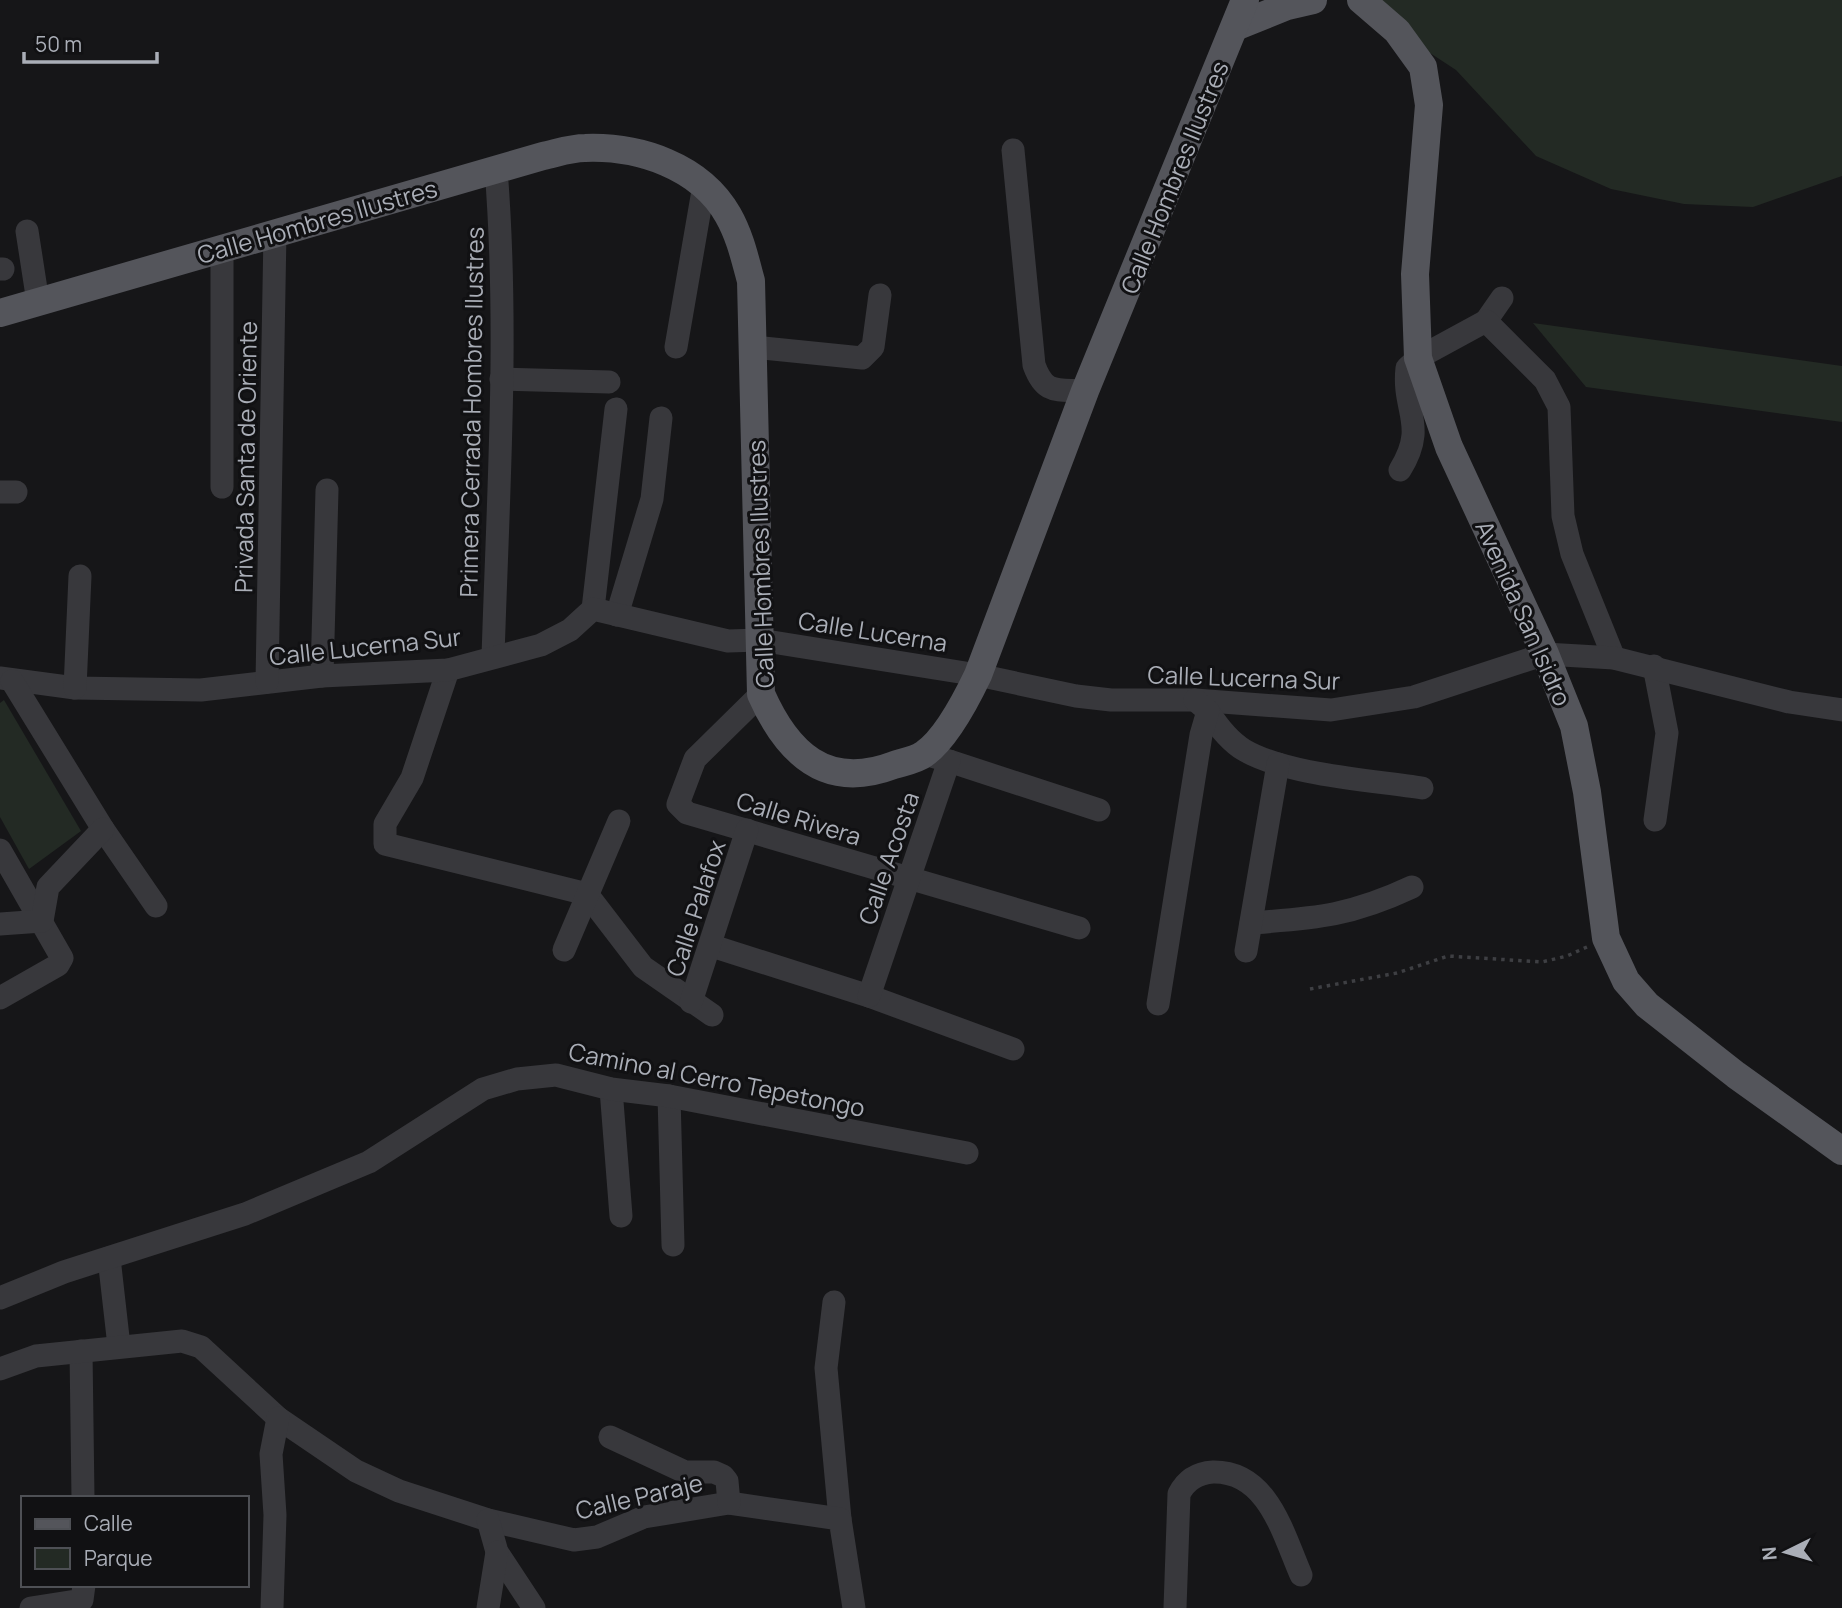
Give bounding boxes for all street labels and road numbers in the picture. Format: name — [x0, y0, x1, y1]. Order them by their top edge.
street label: Calle Hombres Ilustres — [1112, 56, 1236, 298]
street label: Calle Hombres Ilustres — [193, 171, 441, 271]
street label: Primera Cerrada Hombres Ilustres — [451, 226, 491, 598]
street label: Privada Santa de Oriente — [226, 321, 264, 593]
street label: Calle Hombres Ilustres — [739, 439, 781, 689]
street label: Avenida San Isidro — [1468, 515, 1580, 711]
street label: Calle Lucerna — [796, 603, 950, 659]
street label: Calle Lucerna Sur — [267, 619, 463, 672]
street label: Calle Lucerna Sur — [1147, 657, 1341, 697]
street label: Calle Rivera — [733, 783, 865, 853]
street label: Calle Acosta — [850, 787, 926, 929]
street label: Calle Palafox — [657, 835, 733, 980]
street label: Camino al Cerro Tepetongo — [566, 1034, 868, 1124]
street label: Calle Paraje — [572, 1465, 706, 1527]

